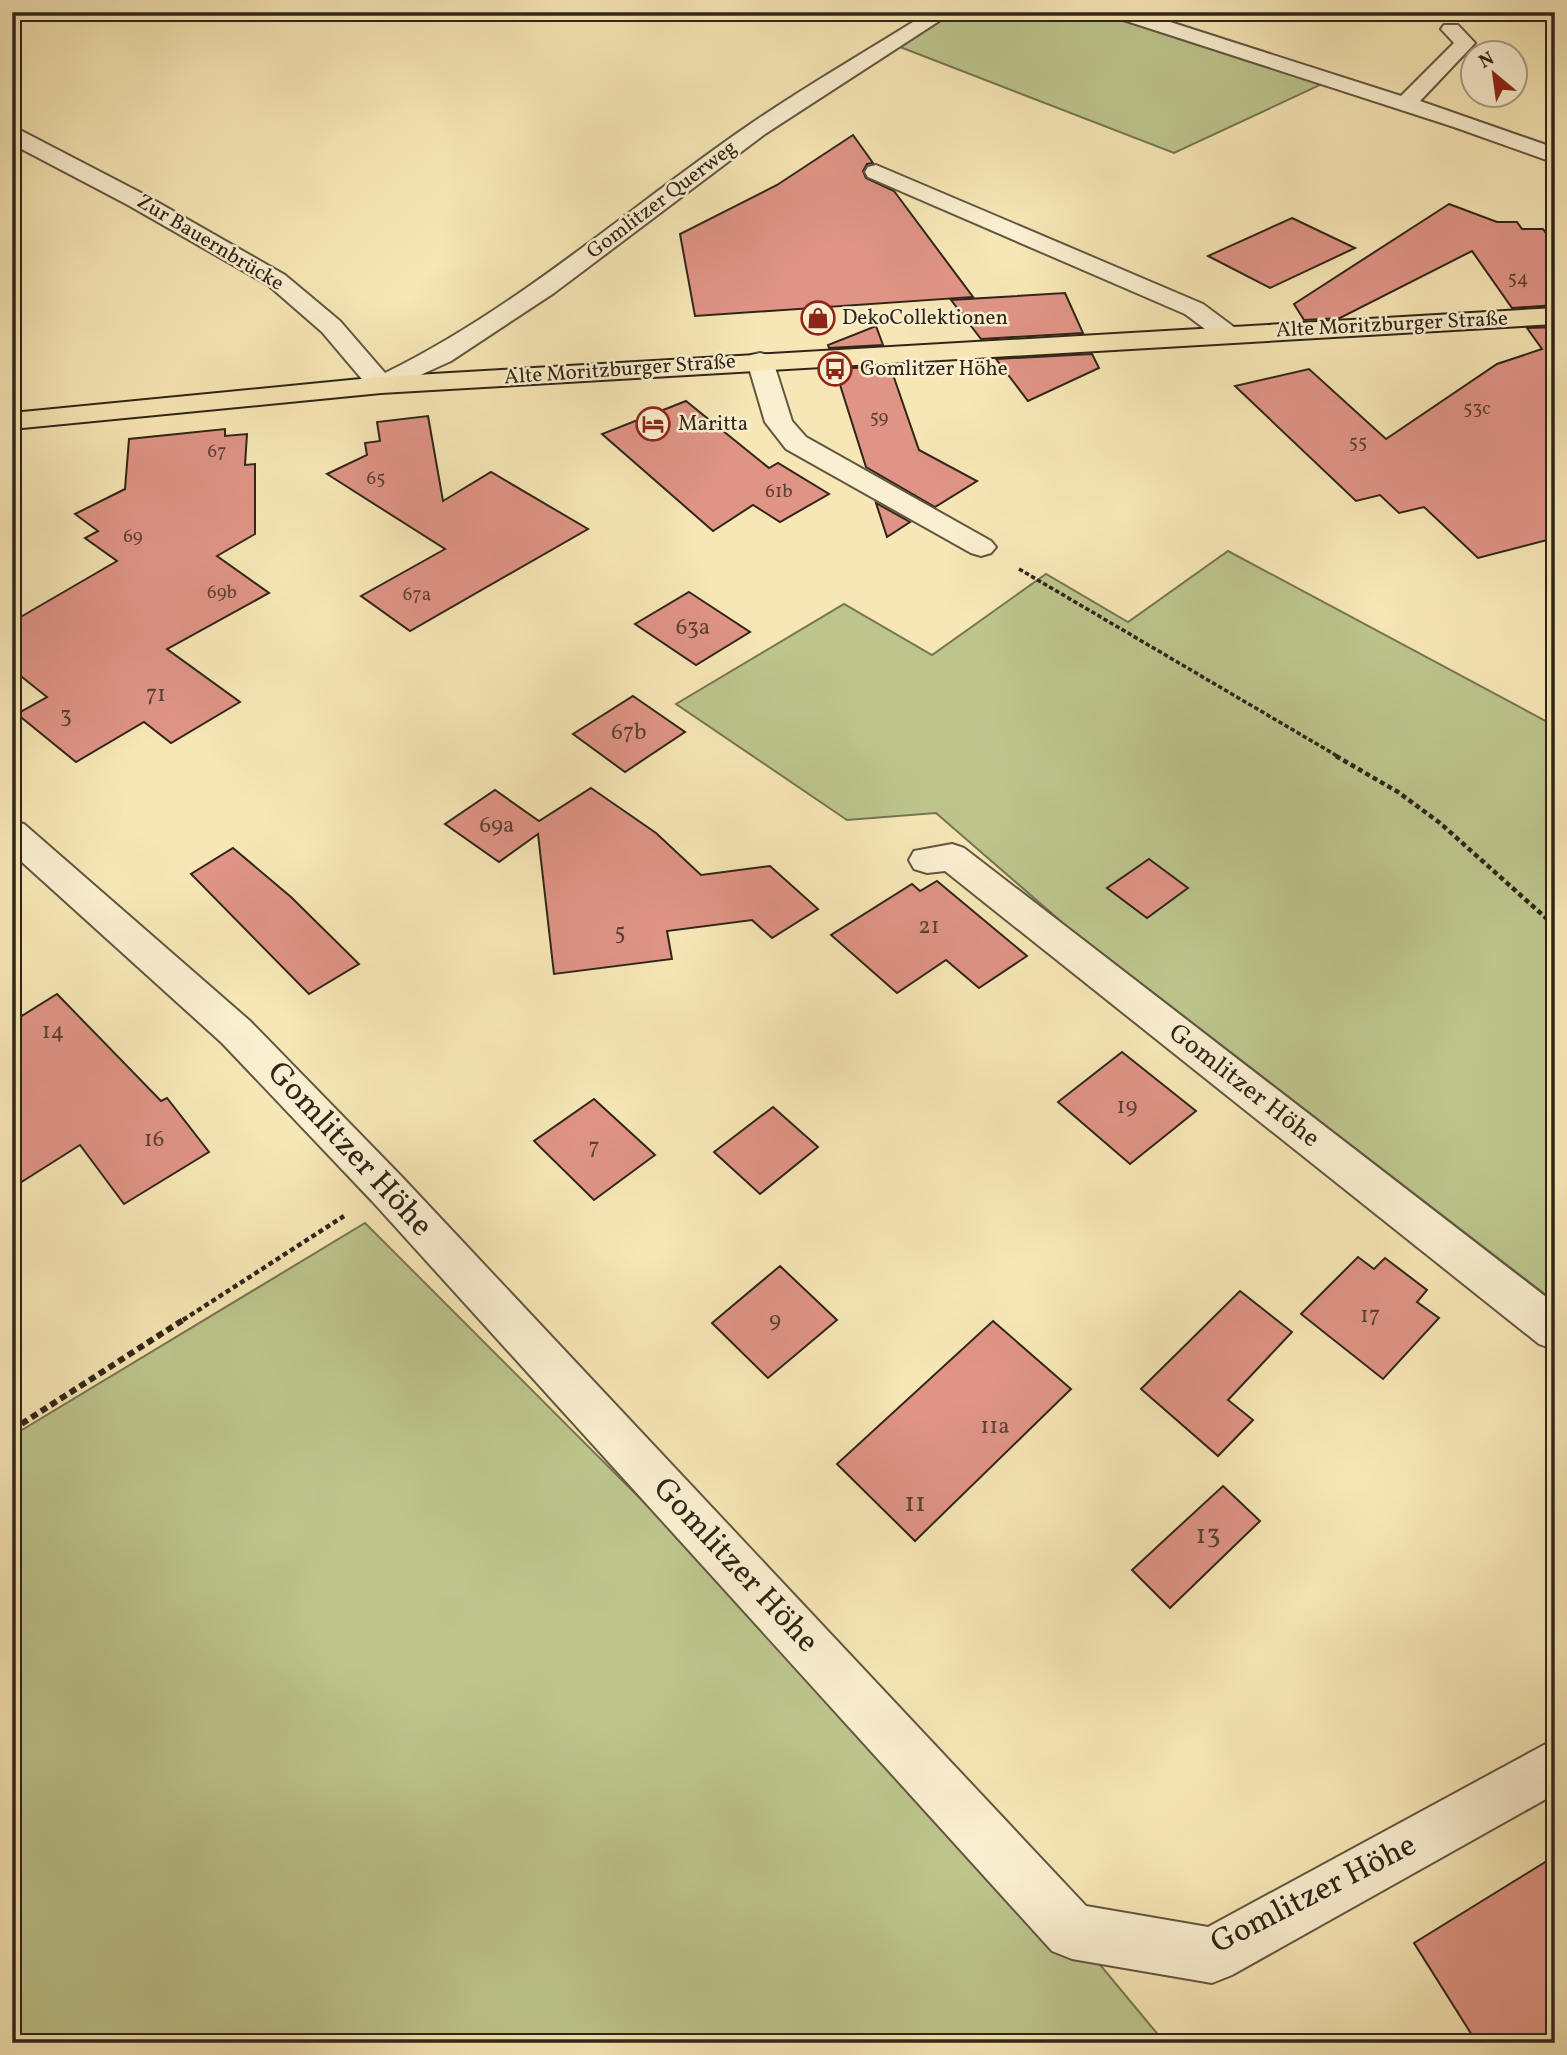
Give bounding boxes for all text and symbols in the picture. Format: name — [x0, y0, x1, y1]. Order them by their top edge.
north arrow — [1458, 38, 1528, 108]
text: N — [1474, 46, 1499, 76]
street label: Gomlitzer Querweg — [581, 134, 743, 266]
street label: Zur Bauernbrücke — [131, 188, 289, 298]
house number: 54 — [1508, 266, 1528, 292]
shop icon: DekoCollektionen — [799, 299, 837, 337]
place label: DekoCollektionen — [842, 304, 1008, 333]
street label: Alte Moritzburger Straße — [1275, 304, 1509, 346]
street label: Alte Moritzburger Straße — [503, 347, 737, 393]
bus stop icon: Gomlitzer Höhe — [816, 350, 854, 388]
place label: Gomlitzer Höhe — [860, 355, 1008, 384]
house number: 53c — [1463, 396, 1491, 422]
hotel icon: Maritta — [634, 405, 672, 443]
house number: 59 — [870, 405, 888, 431]
place label: Maritta — [678, 410, 748, 439]
house number: 55 — [1349, 430, 1367, 456]
house number: 67 — [208, 439, 226, 465]
house number: 65 — [367, 466, 385, 492]
house number: 61b — [765, 479, 793, 505]
house number: 69 — [123, 524, 143, 550]
house number: 69b — [207, 580, 237, 606]
house number: 67a — [403, 582, 431, 608]
house number: 63a — [676, 612, 710, 644]
house number: 71 — [146, 679, 166, 711]
house number: 3 — [60, 700, 72, 732]
house number: 67b — [611, 717, 647, 749]
house number: 69a — [479, 810, 515, 842]
house number: 21 — [918, 911, 940, 943]
house number: 5 — [614, 917, 626, 949]
street label: Gomlitzer Höhe — [1161, 1015, 1327, 1157]
house number: 14 — [42, 1016, 64, 1048]
street label: Gomlitzer Höhe — [256, 1053, 442, 1247]
house number: 19 — [1117, 1091, 1137, 1123]
house number: 16 — [144, 1124, 164, 1156]
house number: 7 — [588, 1132, 600, 1164]
house number: 17 — [1360, 1300, 1380, 1332]
house number: 9 — [769, 1305, 781, 1337]
house number: 11a — [980, 1411, 1010, 1443]
street label: Gomlitzer Höhe — [642, 1469, 828, 1663]
house number: 11 — [904, 1484, 926, 1523]
house number: 13 — [1195, 1516, 1221, 1555]
street label: Gomlitzer Höhe — [1204, 1824, 1424, 1966]

